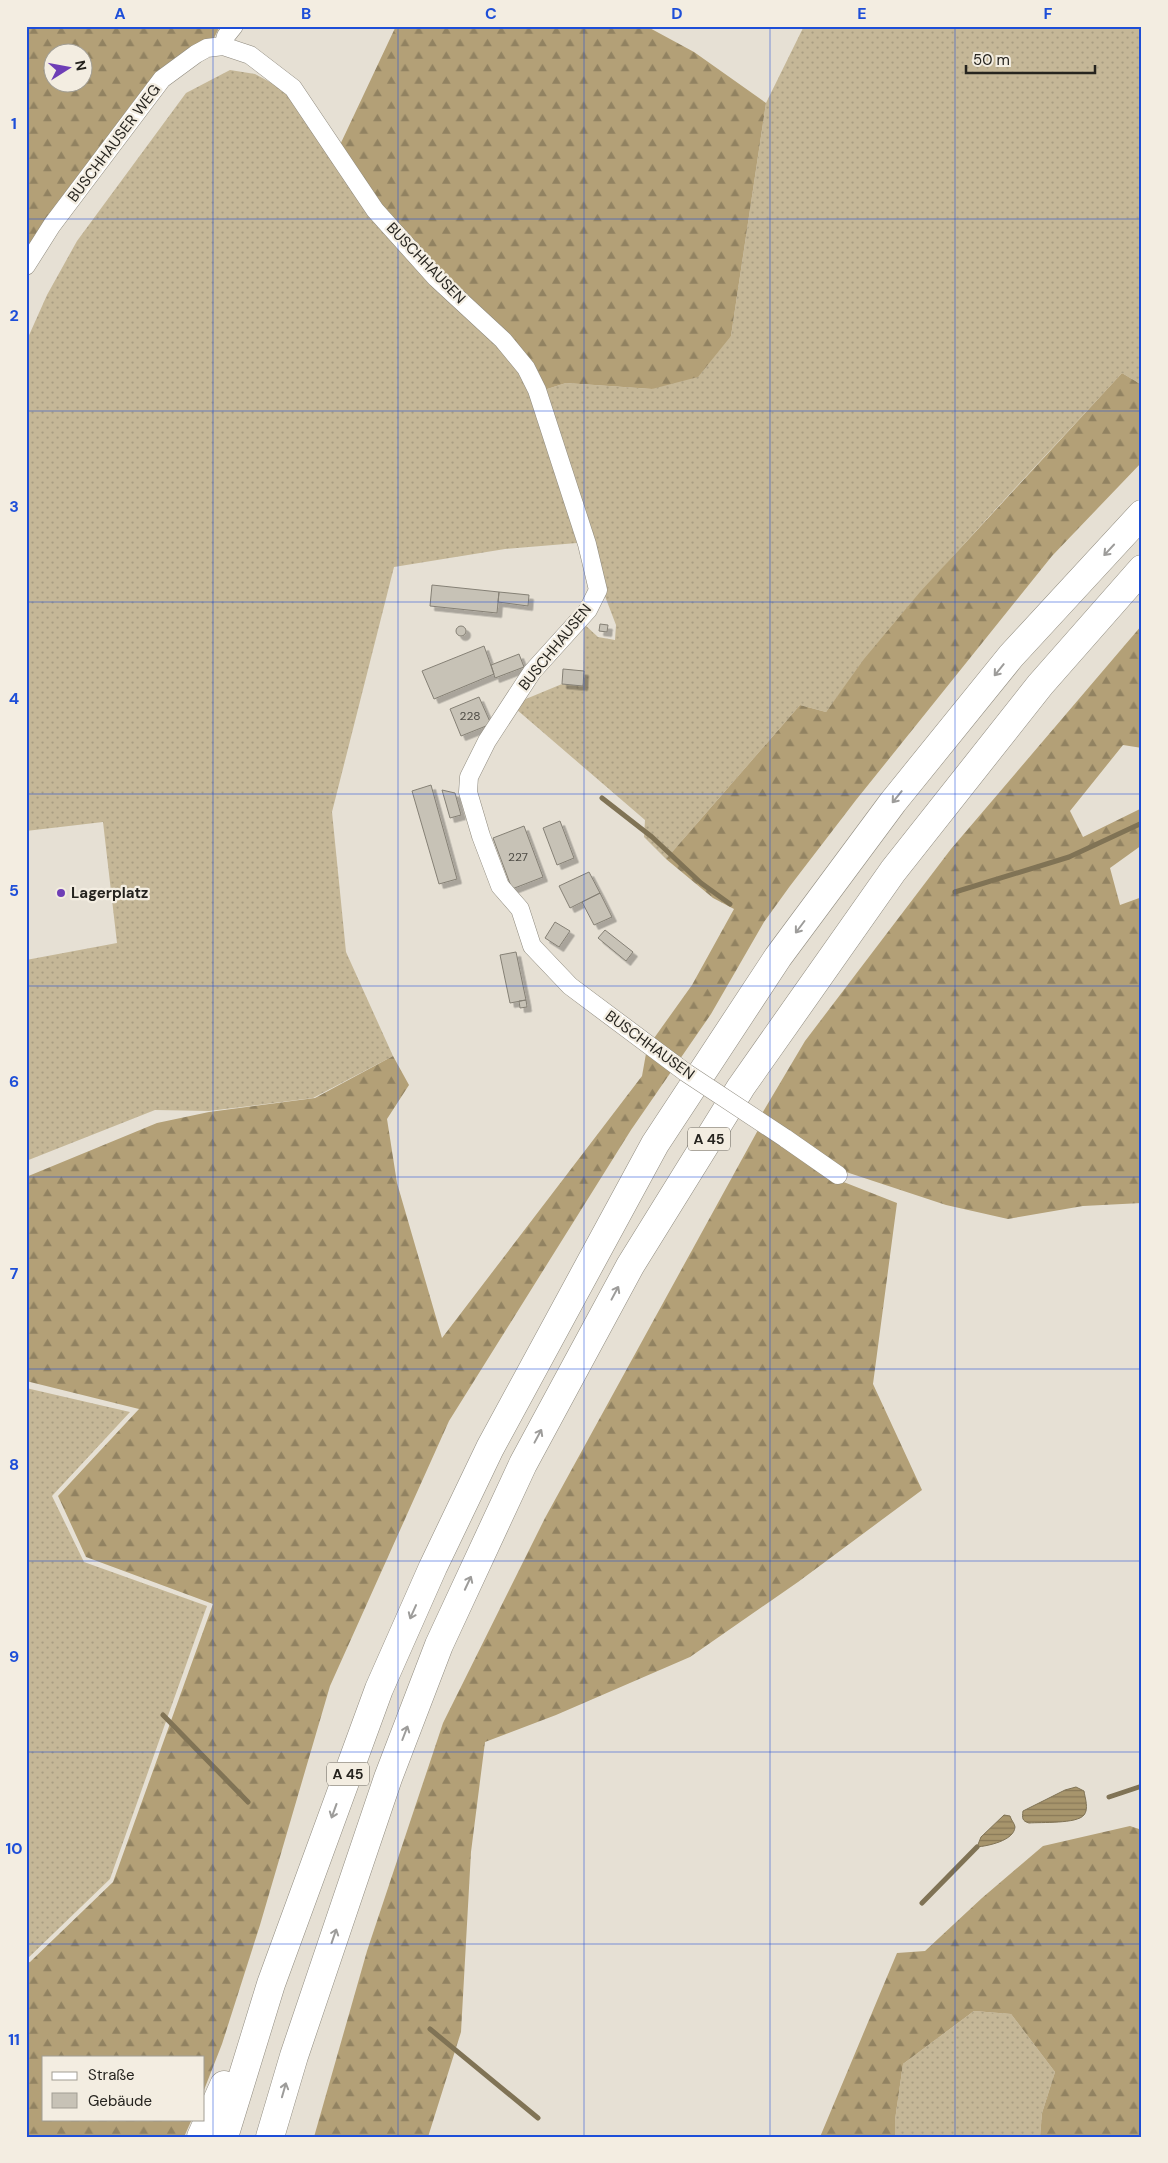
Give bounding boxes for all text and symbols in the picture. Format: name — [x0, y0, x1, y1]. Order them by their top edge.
text: A — [114, 3, 126, 24]
text: B — [301, 3, 311, 24]
text: C — [485, 3, 497, 24]
text: D — [671, 3, 683, 24]
text: E — [857, 3, 867, 24]
text: F — [1044, 3, 1053, 24]
north arrow — [42, 42, 92, 92]
scale bar — [966, 42, 1094, 74]
text: 50 m — [973, 50, 1010, 70]
text: N — [71, 59, 91, 72]
street label: BUSCHHAUSER WEG — [63, 80, 165, 206]
text: 1 — [11, 113, 17, 134]
street label: BUSCHHAUSEN — [382, 218, 470, 308]
text: 2 — [9, 305, 19, 326]
text: 3 — [9, 496, 19, 517]
one-way arrow — [1103, 544, 1115, 557]
street label: BUSCHHAUSEN — [514, 600, 596, 694]
one-way arrow — [994, 663, 1005, 676]
text: 4 — [9, 688, 19, 709]
house number: 228 — [460, 708, 480, 724]
one-way arrow — [892, 790, 903, 803]
house number: 227 — [508, 849, 528, 865]
text: 5 — [9, 880, 19, 901]
place label: Lagerplatz — [71, 883, 148, 903]
marker: Lagerplatz — [55, 887, 67, 899]
one-way arrow — [795, 920, 805, 934]
street label: BUSCHHAUSEN — [601, 1006, 699, 1084]
text: 6 — [9, 1071, 19, 1092]
road number: A 45 — [688, 1128, 730, 1150]
text: 7 — [10, 1263, 19, 1284]
one-way arrow — [610, 1286, 620, 1301]
one-way arrow — [533, 1429, 543, 1444]
text: 8 — [9, 1454, 19, 1475]
one-way arrow — [463, 1576, 473, 1591]
one-way arrow — [408, 1604, 418, 1619]
text: 9 — [9, 1646, 19, 1667]
one-way arrow — [401, 1725, 410, 1741]
road number: A 45 — [327, 1762, 369, 1786]
one-way arrow — [329, 1803, 338, 1819]
text: 10 — [5, 1838, 23, 1859]
one-way arrow — [330, 1928, 340, 1944]
text: 11 — [8, 2029, 20, 2050]
legend — [42, 2056, 205, 2120]
text: Straße — [88, 2065, 135, 2085]
one-way arrow — [279, 2082, 289, 2098]
text: Gebäude — [88, 2091, 152, 2111]

